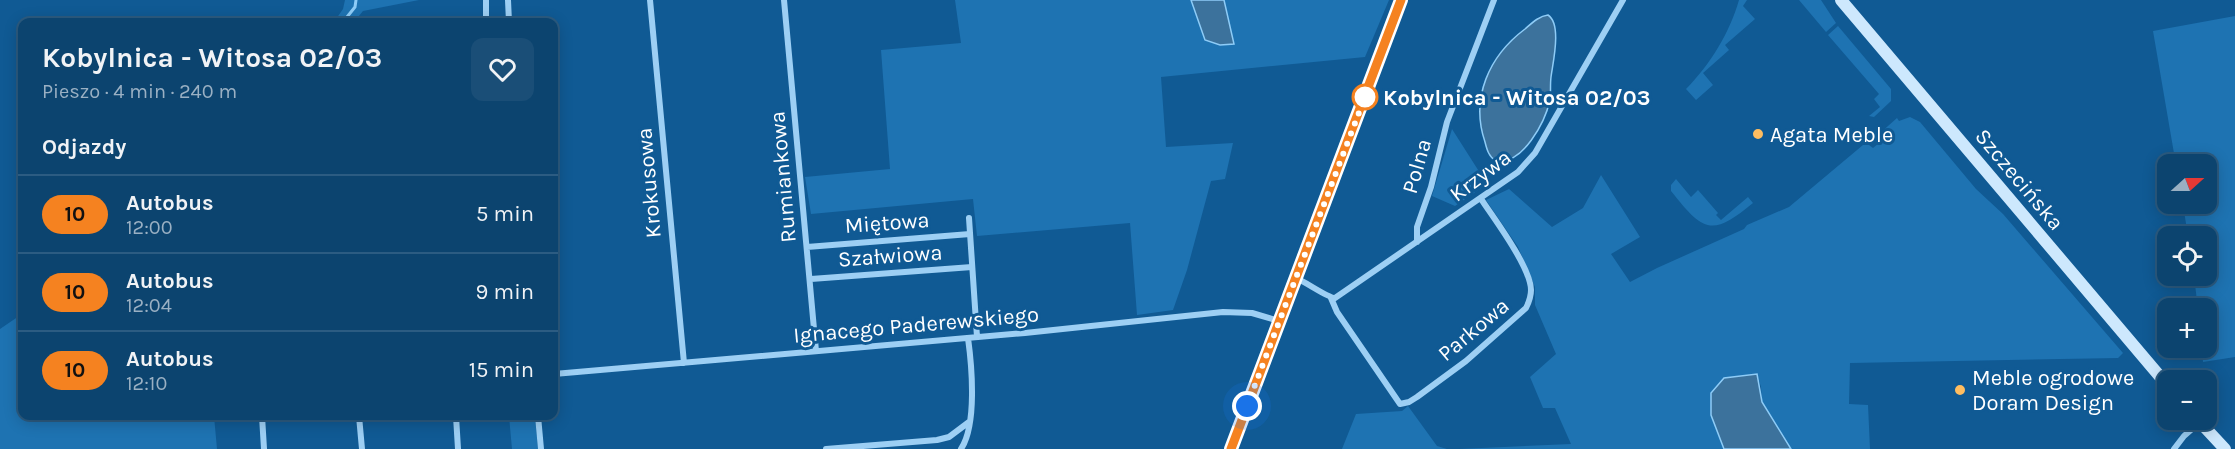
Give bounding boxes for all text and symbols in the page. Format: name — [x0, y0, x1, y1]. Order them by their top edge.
button: heart — [471, 38, 534, 101]
text: Kobylnica - Witosa 02/03 — [42, 41, 382, 74]
text: Pieszo · 4 min · 240 m — [42, 80, 237, 103]
marker: Kobylnica - Witosa 02/03 — [1352, 84, 1378, 110]
place label: Kobylnica - Witosa 02/03 — [1383, 85, 1650, 111]
street label: Rumiankowa — [764, 110, 802, 244]
place label: Agata Meble — [1770, 122, 1893, 148]
street label: Szczecińska — [1969, 124, 2069, 236]
street label: Krokusowa — [631, 127, 667, 239]
marker: Agata Meble — [1751, 127, 1765, 141]
text: Odjazdy — [42, 134, 126, 160]
street label: Polna — [1397, 136, 1437, 197]
street label: Krzywa — [1445, 144, 1516, 207]
north arrow — [2157, 154, 2217, 214]
map controls — [2157, 154, 2217, 430]
text: Autobus — [126, 190, 214, 216]
text: 5 min — [476, 201, 534, 227]
text: 10 — [65, 202, 85, 226]
street label: Miętowa — [844, 207, 930, 239]
text: 12:00 — [126, 216, 173, 239]
button: locate — [2157, 226, 2217, 286]
street label: Szałwiowa — [837, 239, 943, 273]
text: Autobus — [126, 268, 214, 294]
text: 9 min — [476, 279, 534, 305]
text: 10 — [65, 280, 85, 304]
street label: Parkowa — [1433, 293, 1514, 367]
text: 12:04 — [126, 294, 172, 317]
button: + — [2157, 298, 2217, 358]
street label: Ignacego Paderewskiego — [792, 301, 1040, 349]
text: Autobus — [126, 346, 214, 372]
text: 15 min — [469, 357, 534, 383]
text: 10 — [65, 358, 85, 382]
place label: Meble ogrodowe Doram Design — [1972, 365, 2134, 416]
button: − — [2157, 370, 2217, 430]
text: 12:10 — [126, 372, 167, 395]
marker: Meble ogrodowe Doram Design — [1953, 383, 1967, 397]
your location — [1232, 391, 1262, 421]

